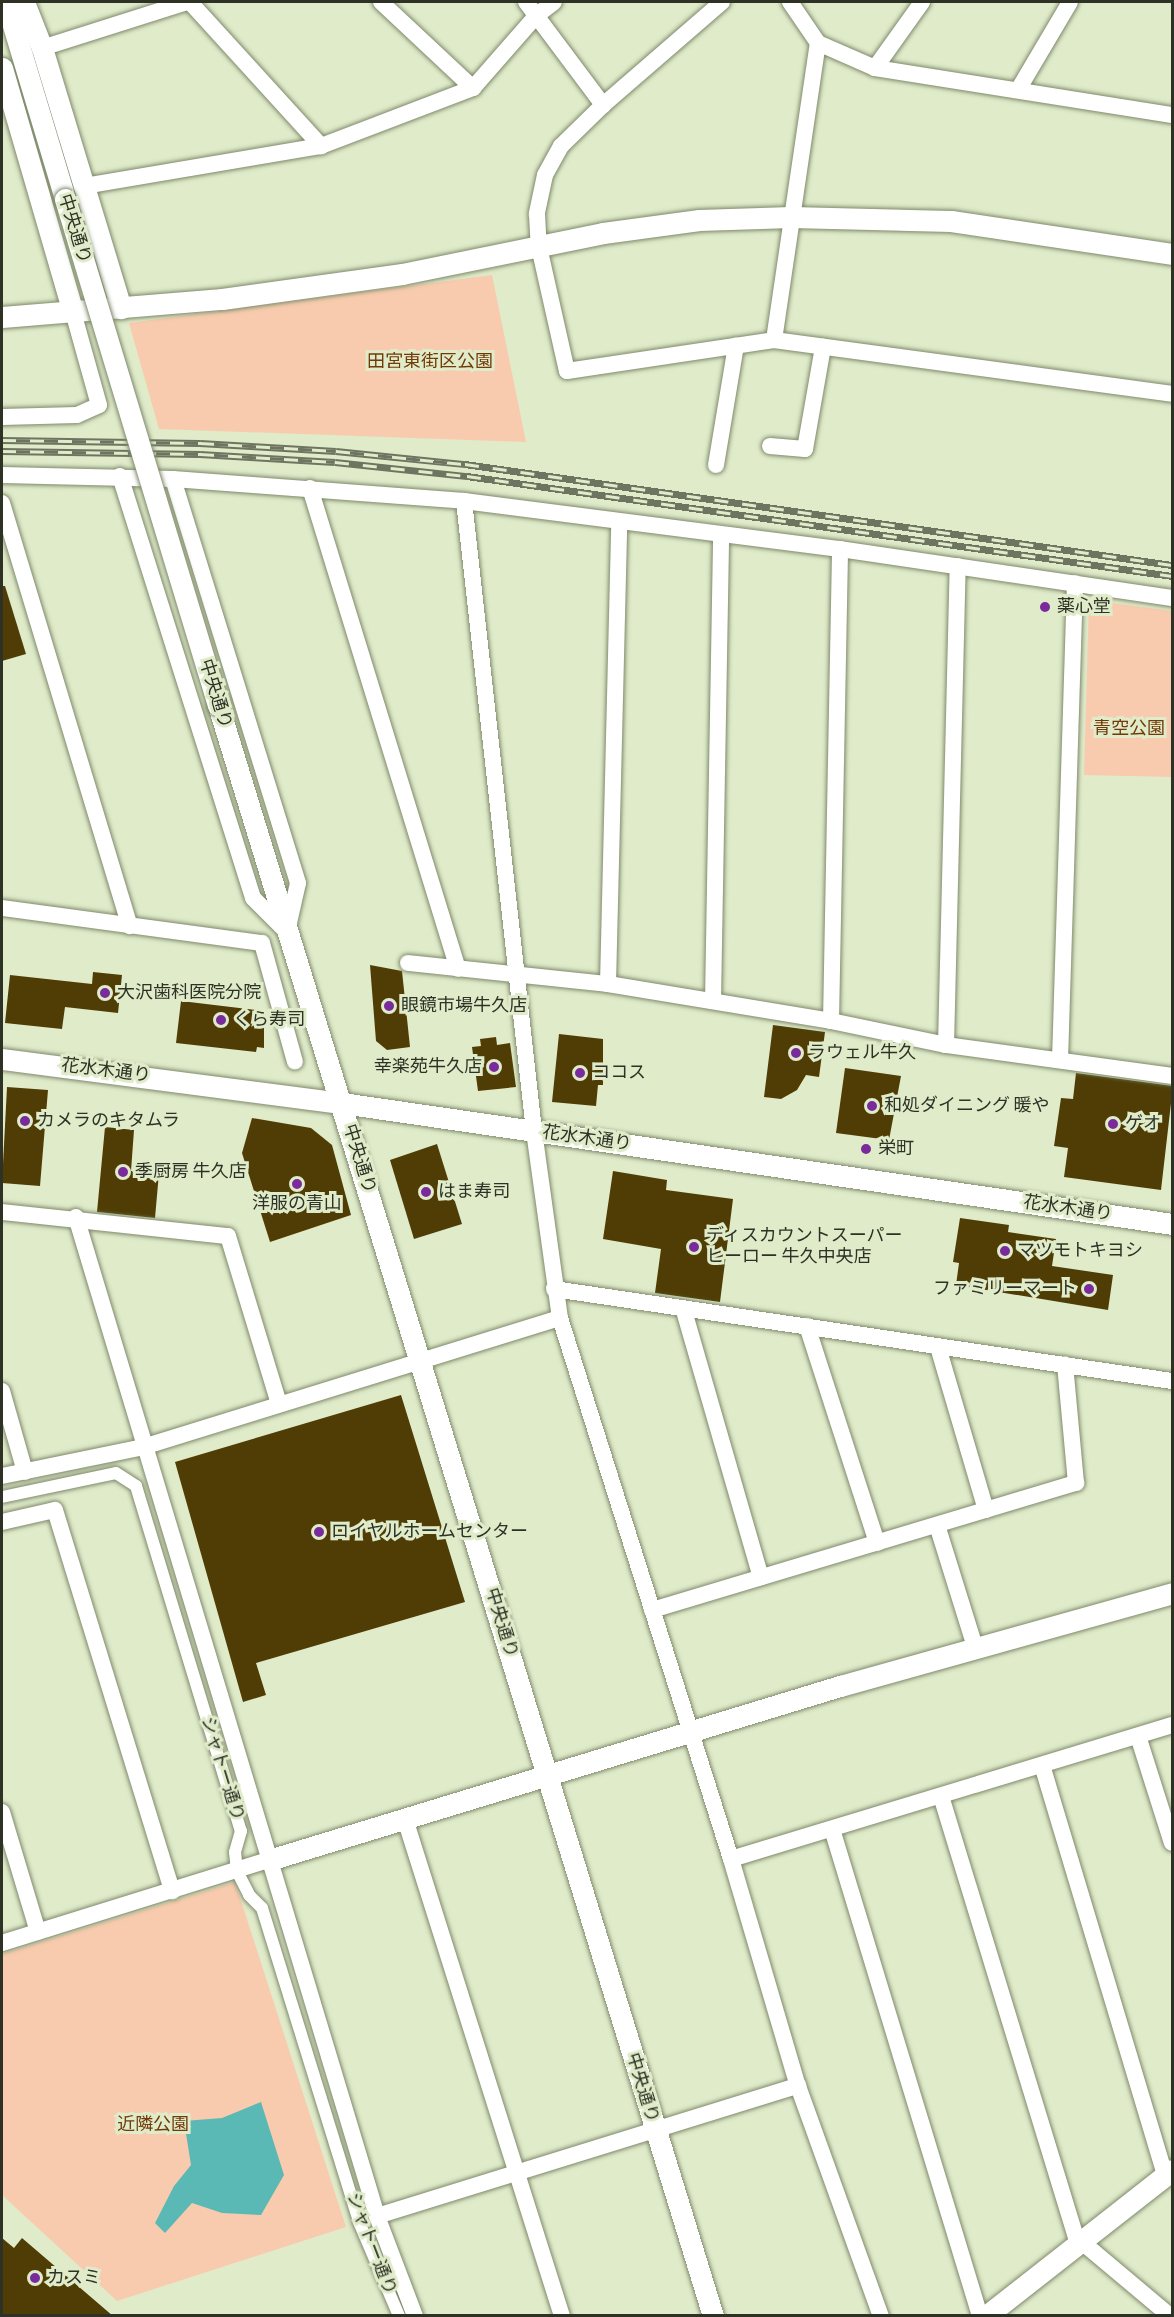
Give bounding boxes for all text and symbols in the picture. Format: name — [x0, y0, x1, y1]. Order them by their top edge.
street label: 中央通り — [53, 191, 95, 267]
park label: 田宮東街区公園 — [367, 351, 493, 373]
place label: 薬心堂 — [1057, 596, 1111, 618]
marker: 薬心堂 — [1038, 600, 1052, 614]
street label: 中央通り — [194, 656, 236, 732]
park label: 青空公園 — [1093, 718, 1165, 740]
place label: 大沢歯科医院分院 — [117, 982, 261, 1004]
marker: 大沢歯科医院分院 — [98, 986, 112, 1000]
place label: 眼鏡市場牛久店 — [401, 995, 527, 1017]
marker: 眼鏡市場牛久店 — [382, 999, 396, 1013]
place label: くら寿司 — [233, 1009, 305, 1031]
marker: くら寿司 — [214, 1013, 228, 1027]
place label: ラウェル牛久 — [808, 1042, 916, 1064]
marker: ラウェル牛久 — [789, 1046, 803, 1060]
street label: 花水木通り — [60, 1055, 152, 1087]
place label: 幸楽苑牛久店 — [374, 1056, 482, 1078]
marker: 幸楽苑牛久店 — [487, 1060, 501, 1074]
place label: ココス — [592, 1062, 646, 1084]
marker: ココス — [573, 1066, 587, 1080]
place label: 和処ダイニング 暖や — [884, 1095, 1050, 1117]
marker: 和処ダイニング 暖や — [865, 1099, 879, 1113]
place label: カメラのキタムラ — [37, 1110, 181, 1132]
place label: ゲオ — [1125, 1113, 1161, 1135]
marker: カメラのキタムラ — [18, 1114, 32, 1128]
marker: ゲオ — [1106, 1117, 1120, 1131]
street label: 中央通り — [338, 1121, 380, 1197]
street label: 花水木通り — [541, 1122, 633, 1156]
place label: 栄町 — [878, 1138, 914, 1160]
marker: 栄町 — [859, 1142, 873, 1156]
place label: 季厨房 牛久店 — [135, 1161, 247, 1183]
marker: 季厨房 牛久店 — [116, 1165, 130, 1179]
marker: 洋服の青山 — [290, 1177, 304, 1191]
place label: はま寿司 — [438, 1181, 510, 1203]
marker: はま寿司 — [419, 1185, 433, 1199]
street label: 花水木通り — [1022, 1192, 1114, 1226]
place label: 洋服の青山 — [252, 1193, 342, 1215]
place label: ディスカウントスーパー ヒーロー 牛久中央店 — [706, 1226, 904, 1268]
marker: ディスカウントスーパー ヒーロー 牛久中央店 — [687, 1240, 701, 1254]
place label: マツモトキヨシ — [1017, 1240, 1143, 1262]
marker: マツモトキヨシ — [998, 1244, 1012, 1258]
place label: ファミリーマート — [933, 1278, 1077, 1300]
marker: ファミリーマート — [1082, 1282, 1096, 1296]
place label: ロイヤルホームセンター — [331, 1521, 529, 1543]
marker: ロイヤルホームセンター — [312, 1525, 326, 1539]
street label: 中央通り — [480, 1585, 522, 1661]
street label: シャトー通り — [196, 1714, 248, 1824]
street label: 中央通り — [621, 2050, 663, 2126]
park label: 近隣公園 — [117, 2114, 189, 2136]
street label: シャトー通り — [342, 2190, 400, 2298]
place label: カスミ — [47, 2267, 101, 2289]
marker: カスミ — [28, 2271, 42, 2285]

